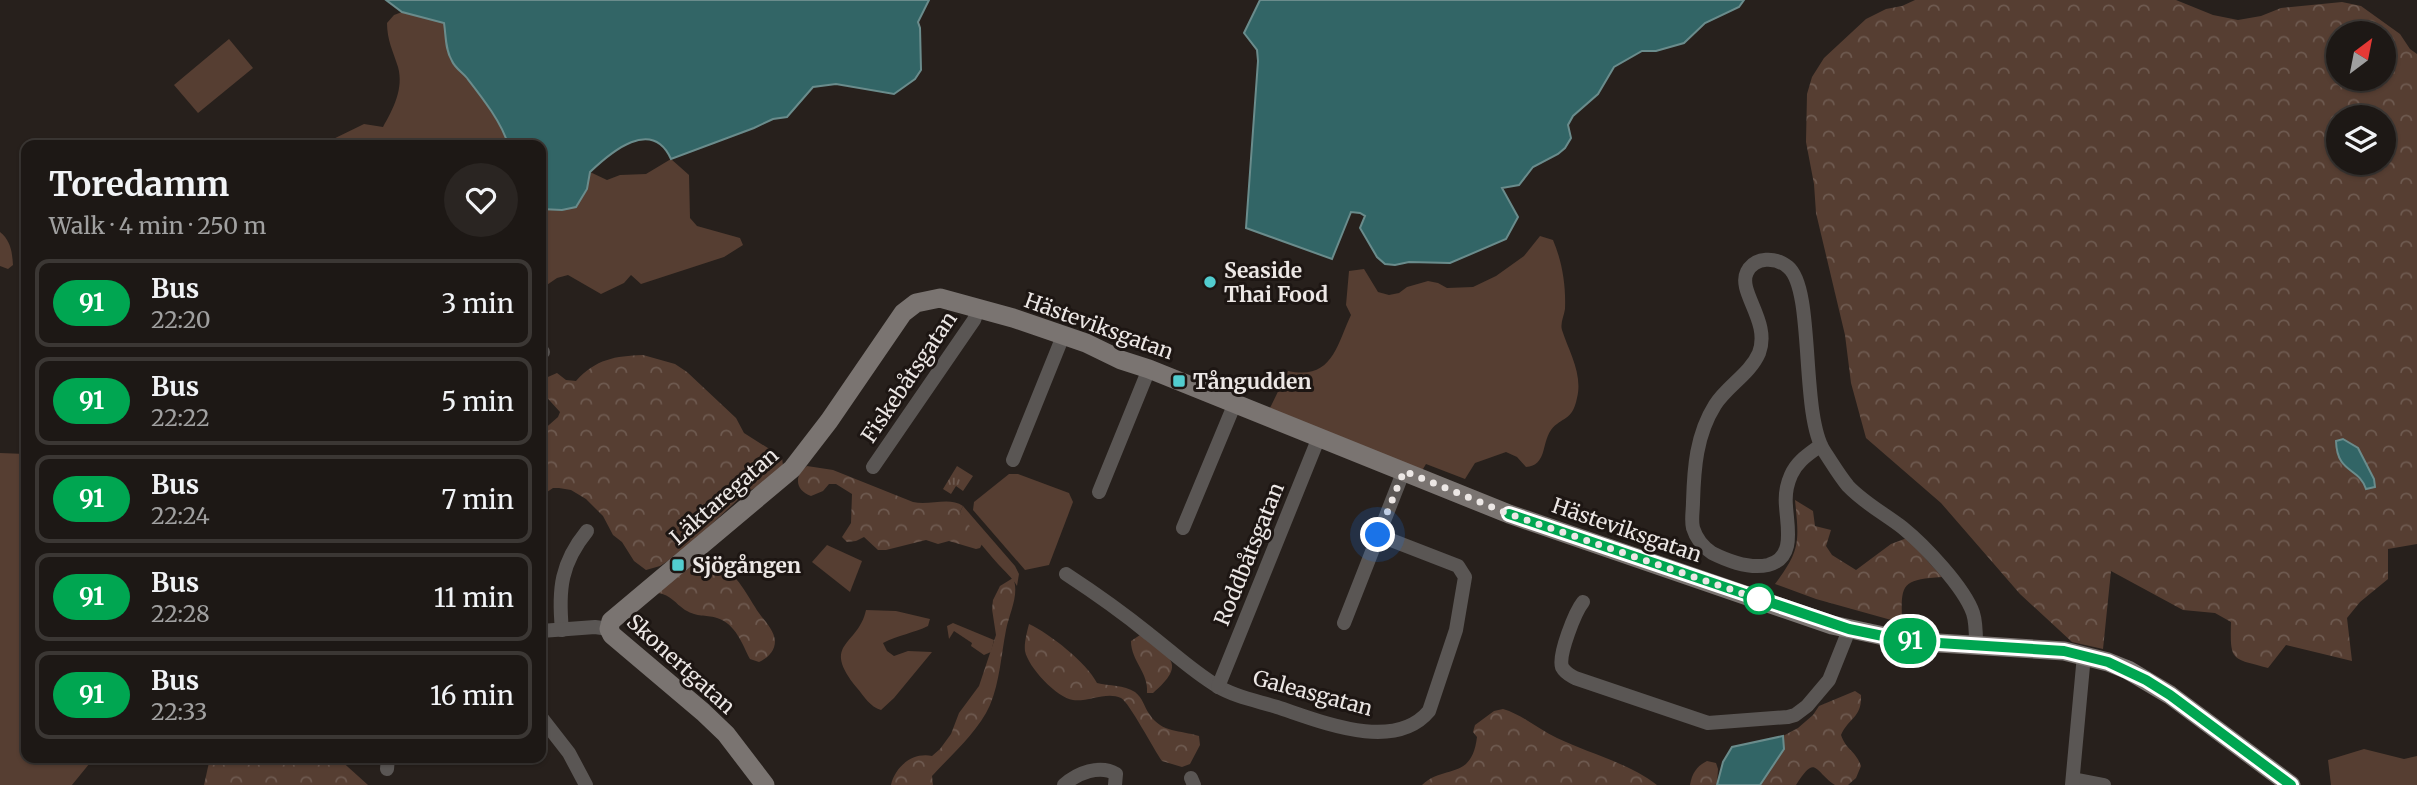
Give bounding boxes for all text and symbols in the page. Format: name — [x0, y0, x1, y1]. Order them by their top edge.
north arrow — [2326, 21, 2396, 91]
map controls — [2326, 21, 2396, 175]
button: layers — [2326, 105, 2396, 175]
button: heart — [444, 163, 518, 237]
text: Toredamm — [49, 164, 229, 205]
text: Walk · 4 min · 250 m — [49, 211, 266, 240]
place label: Seaside Thai Food — [1224, 257, 1328, 308]
text: Bus — [151, 272, 199, 305]
marker: Seaside Thai Food — [1202, 274, 1218, 290]
text: 91 — [79, 287, 104, 318]
text: 3 min — [442, 287, 514, 320]
street label: Hästeviksgatan — [1021, 287, 1177, 366]
text: 22:20 — [151, 305, 211, 334]
street label: Fiskebåtsgatan — [855, 306, 963, 448]
place label: Tångudden — [1193, 368, 1312, 395]
text: Bus — [151, 370, 199, 403]
marker: Tångudden — [1171, 373, 1187, 389]
text: 91 — [79, 385, 104, 416]
text: 5 min — [441, 385, 514, 418]
text: 22:22 — [151, 403, 210, 432]
street label: Läktaregatan — [664, 441, 784, 550]
text: Bus — [151, 468, 199, 501]
street label: Roddbåtsgatan — [1208, 478, 1290, 630]
text: 91 — [79, 483, 104, 514]
text: 7 min — [442, 483, 514, 516]
street label: Hästeviksgatan — [1549, 492, 1706, 568]
text: 22:24 — [151, 501, 210, 530]
your location — [1360, 517, 1395, 552]
place label: Sjögången — [692, 552, 801, 579]
marker: Sjögången — [670, 557, 686, 573]
text: Bus — [151, 566, 199, 599]
text: 91 — [79, 581, 104, 612]
text: 11 min — [434, 581, 514, 614]
unlabelled marker — [1744, 584, 1774, 614]
text: 22:28 — [151, 599, 210, 628]
street label: Skonertgatan — [621, 608, 741, 720]
line badge: 91 — [1878, 618, 1941, 664]
text: 91 — [1897, 625, 1923, 656]
text: Bus — [151, 664, 199, 697]
street label: Galeasgatan — [1250, 664, 1376, 722]
text: 91 — [79, 679, 104, 710]
text: 16 min — [430, 679, 514, 712]
text: 22:33 — [151, 697, 208, 726]

